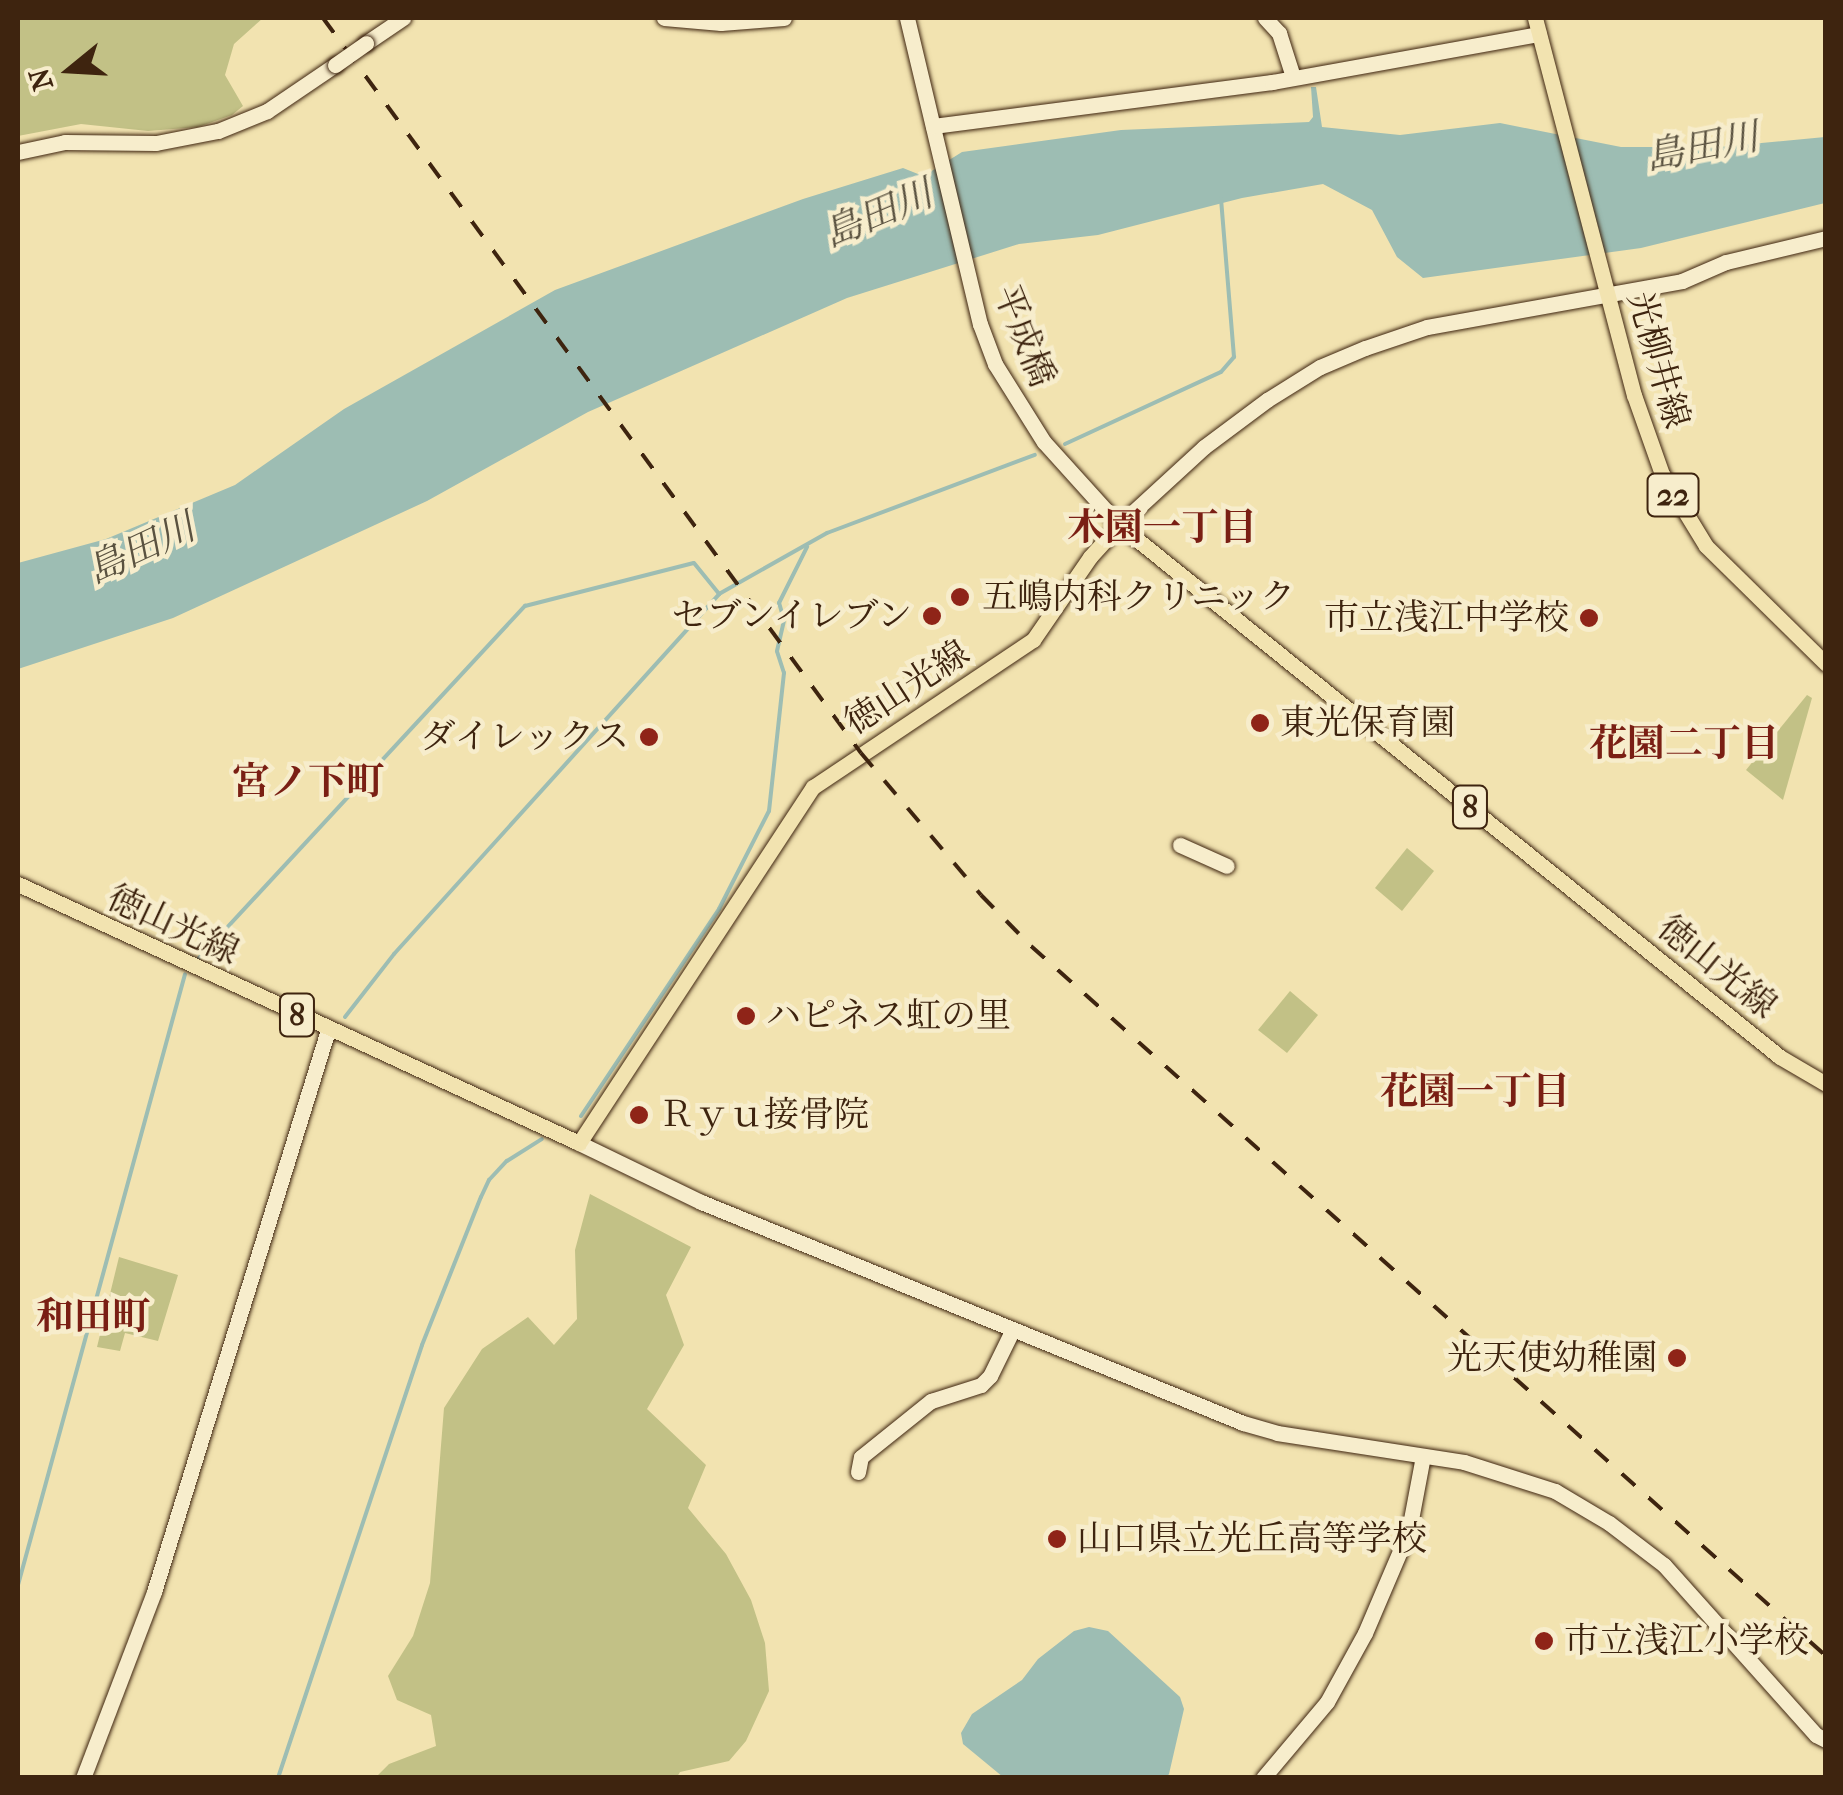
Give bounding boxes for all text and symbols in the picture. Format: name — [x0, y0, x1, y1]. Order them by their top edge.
north arrow — [20, 20, 120, 120]
text: N — [22, 64, 60, 95]
water label: 島田川 — [1642, 114, 1762, 180]
water label: 島田川 — [817, 171, 939, 257]
street label: 平成橋 — [985, 279, 1063, 393]
street label: 光柳井線 — [1619, 287, 1697, 433]
road number: 22 — [1646, 468, 1700, 522]
water label: 島田川 — [80, 504, 202, 594]
district label: 木園一丁目 — [1067, 505, 1257, 551]
place label: 五嶋内科クリニック — [982, 576, 1297, 618]
marker: 五嶋内科クリニック — [947, 584, 973, 610]
place label: セブンイレブン — [667, 595, 912, 637]
place label: 市立浅江中学校 — [1324, 597, 1569, 639]
marker: セブンイレブン — [921, 605, 943, 627]
marker: 市立浅江中学校 — [1578, 607, 1600, 629]
street label: 徳山光線 — [837, 632, 977, 744]
place label: 東光保育園 — [1280, 702, 1455, 744]
marker: 東光保育園 — [1249, 712, 1271, 734]
place label: ダイレックス — [419, 716, 629, 758]
district label: 花園二丁目 — [1589, 721, 1779, 767]
marker: ダイレックス — [638, 726, 660, 748]
district label: 宮ノ下町 — [232, 759, 384, 805]
road number: 8 — [1450, 780, 1490, 834]
street label: 徳山光線 — [101, 876, 245, 974]
street label: 徳山光線 — [1649, 907, 1785, 1027]
road number: 8 — [277, 988, 317, 1042]
place label: ハピネス虹の里 — [766, 995, 1011, 1037]
marker: ハピネス虹の里 — [735, 1005, 757, 1027]
district label: 花園一丁目 — [1380, 1069, 1570, 1115]
place label: Ｒｙｕ接骨院 — [659, 1094, 869, 1136]
marker: Ｒｙｕ接骨院 — [628, 1104, 650, 1126]
district label: 和田町 — [36, 1294, 150, 1340]
place label: 光天使幼稚園 — [1447, 1337, 1657, 1379]
marker: 光天使幼稚園 — [1666, 1347, 1688, 1369]
place label: 山口県立光丘高等学校 — [1077, 1518, 1427, 1560]
marker: 山口県立光丘高等学校 — [1046, 1528, 1068, 1550]
place label: 市立浅江小学校 — [1564, 1620, 1809, 1662]
marker: 市立浅江小学校 — [1533, 1630, 1555, 1652]

